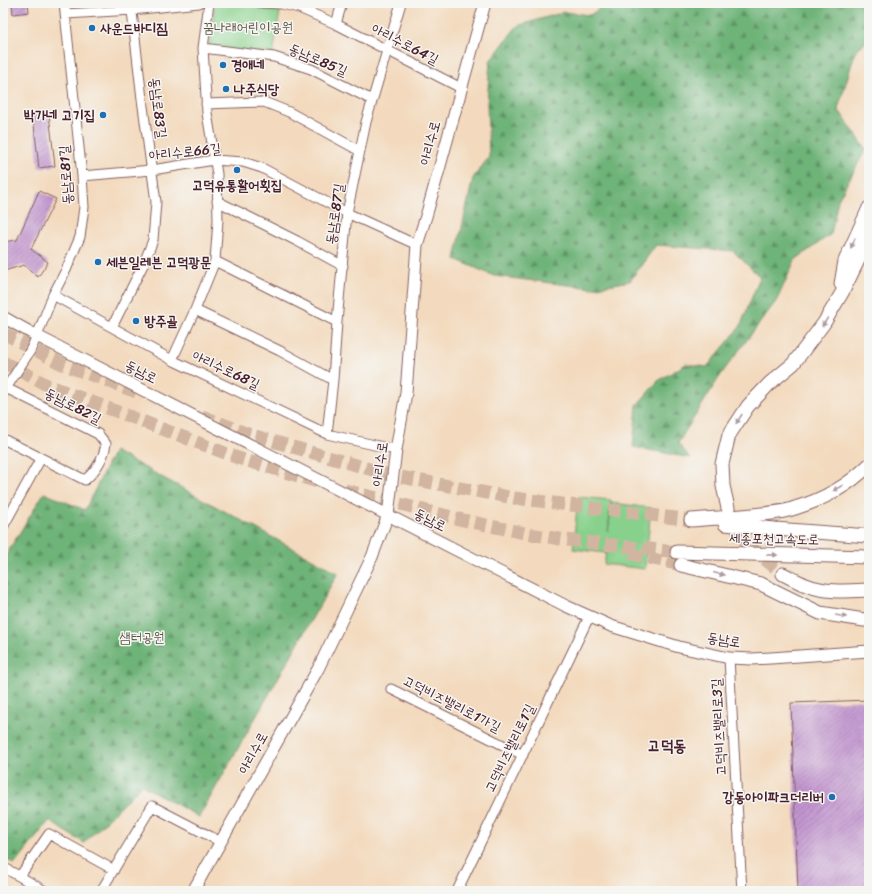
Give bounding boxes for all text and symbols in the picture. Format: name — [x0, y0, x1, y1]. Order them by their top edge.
park label: 꿈나래어린이공원 — [203, 15, 293, 40]
place label: 사운드바디짐 — [100, 16, 168, 41]
street label: 아리수로64길 — [367, 16, 444, 72]
marker: 사운드바디짐 — [87, 23, 97, 33]
street label: 동남로85길 — [285, 36, 352, 84]
place label: 경애네 — [231, 53, 265, 78]
marker: 경애네 — [218, 60, 228, 70]
street label: 동남로83길 — [142, 76, 174, 141]
place label: 나주식당 — [234, 77, 280, 102]
marker: 나주식당 — [221, 84, 231, 94]
place label: 박가네 고기집 — [24, 103, 95, 128]
marker: 박가네 고기집 — [98, 110, 108, 120]
street label: 아리수로 — [412, 118, 448, 168]
street label: 아리수로66길 — [148, 136, 223, 168]
street label: 동남로81길 — [51, 144, 81, 206]
marker: 고덕유통활어횟집 — [232, 165, 242, 175]
place label: 고덕유통활어횟집 — [192, 173, 282, 198]
street label: 동남로87길 — [318, 181, 352, 246]
one-way arrow — [850, 238, 856, 249]
place label: 세븐일레븐 고덕광문 — [106, 250, 211, 275]
marker: 세븐일레븐 고덕광문 — [93, 257, 103, 267]
place label: 방주골 — [144, 309, 178, 334]
marker: 방주골 — [131, 316, 141, 326]
one-way arrow — [821, 317, 829, 327]
street label: 아리수로68길 — [188, 343, 265, 397]
street label: 동남로 — [120, 353, 162, 391]
street label: 동남로82길 — [40, 381, 107, 431]
one-way arrow — [735, 414, 743, 424]
street label: 아리수로 — [364, 440, 396, 488]
one-way arrow — [832, 485, 844, 492]
street label: 동남로 — [409, 501, 451, 539]
street label: 세종포천고속도로 — [729, 526, 819, 552]
one-way arrow — [766, 551, 778, 558]
one-way arrow — [713, 572, 725, 578]
one-way arrow — [835, 614, 847, 620]
park label: 샘터공원 — [119, 625, 165, 650]
street label: 동남로 — [705, 625, 743, 655]
street label: 고덕비즈밸리로1가길 — [398, 668, 506, 740]
street label: 고덕비즈밸리로3길 — [704, 677, 734, 776]
street label: 고덕비즈밸리로1길 — [478, 699, 543, 797]
street label: 아리수로 — [231, 727, 275, 779]
district label: 고덕동 — [648, 731, 686, 760]
place label: 강동아이파크더리버 — [723, 785, 824, 810]
marker: 강동아이파크더리버 — [827, 792, 837, 802]

